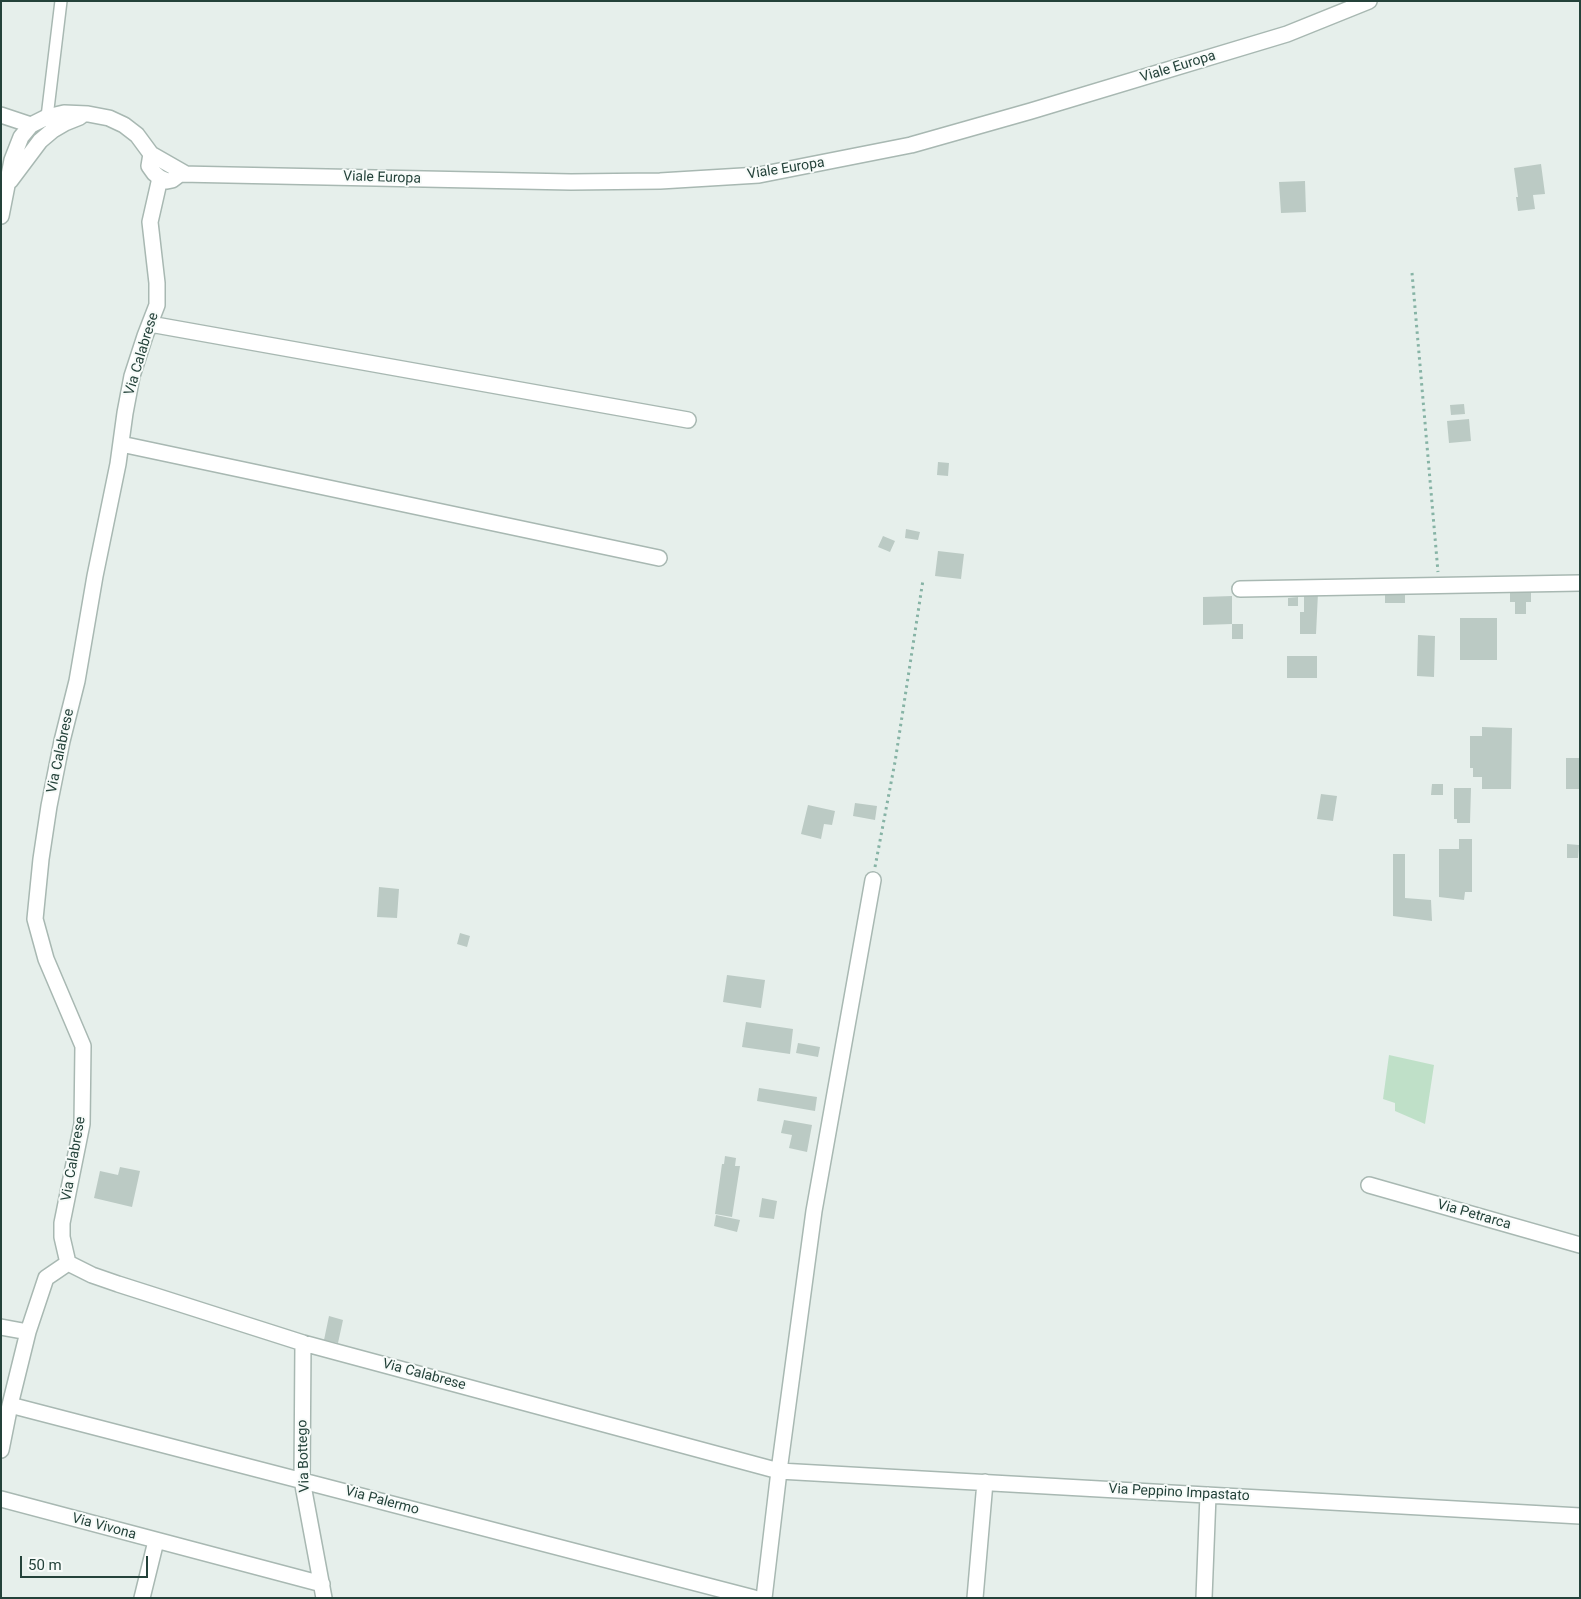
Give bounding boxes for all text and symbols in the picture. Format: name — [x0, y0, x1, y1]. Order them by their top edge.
street label: Viale Europa — [1138, 48, 1218, 86]
street label: Viale Europa — [746, 155, 826, 183]
street label: Viale Europa — [343, 168, 421, 188]
street label: Via Calabrese — [121, 311, 163, 397]
street label: Via Calabrese — [44, 707, 78, 795]
street label: Via Calabrese — [58, 1115, 90, 1203]
street label: Via Petrarca — [1435, 1196, 1513, 1234]
street label: Via Calabrese — [380, 1356, 468, 1394]
street label: Via Bottego — [294, 1419, 314, 1493]
street label: Via Peppino Impastato — [1108, 1481, 1250, 1505]
street label: Via Palermo — [343, 1483, 421, 1519]
street label: Via Vivona — [70, 1510, 138, 1544]
scale bar — [22, 1546, 150, 1578]
text: 50 m — [28, 1556, 62, 1574]

